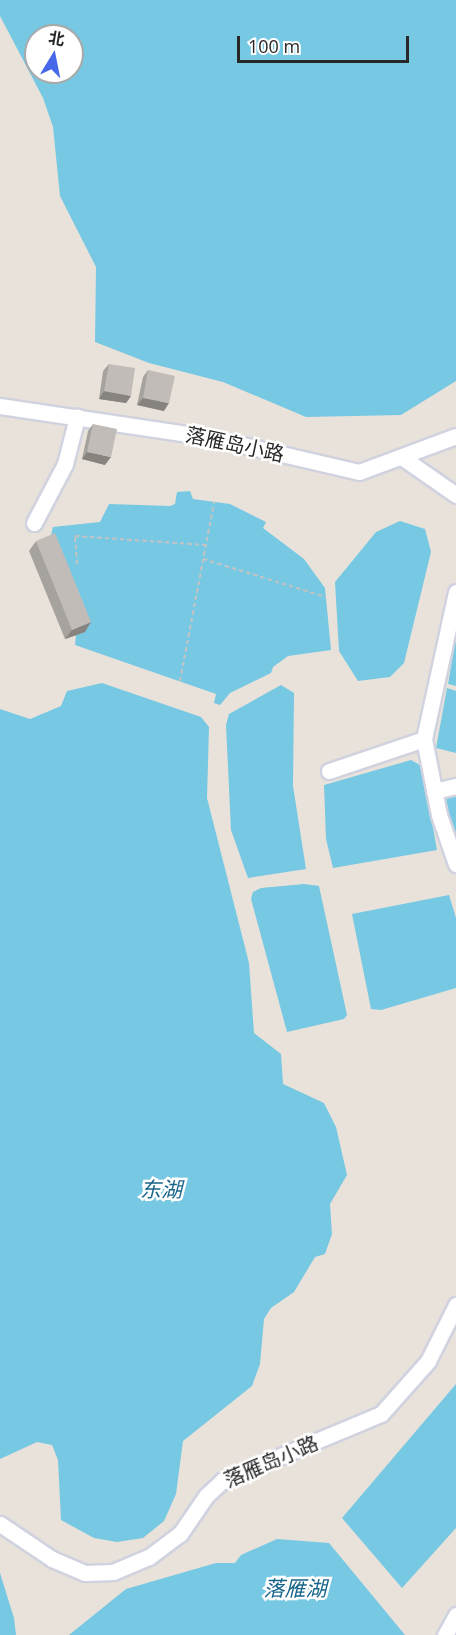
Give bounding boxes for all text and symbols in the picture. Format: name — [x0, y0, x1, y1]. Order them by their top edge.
north arrow — [24, 24, 84, 84]
scale bar — [240, 24, 412, 62]
text: 北 — [47, 26, 67, 50]
text: 100 m — [248, 34, 300, 58]
street label: 落雁岛小路 — [184, 422, 286, 466]
water label: 东湖 — [140, 1176, 182, 1202]
street label: 落雁岛小路 — [220, 1430, 322, 1492]
water label: 落雁湖 — [264, 1575, 326, 1601]

